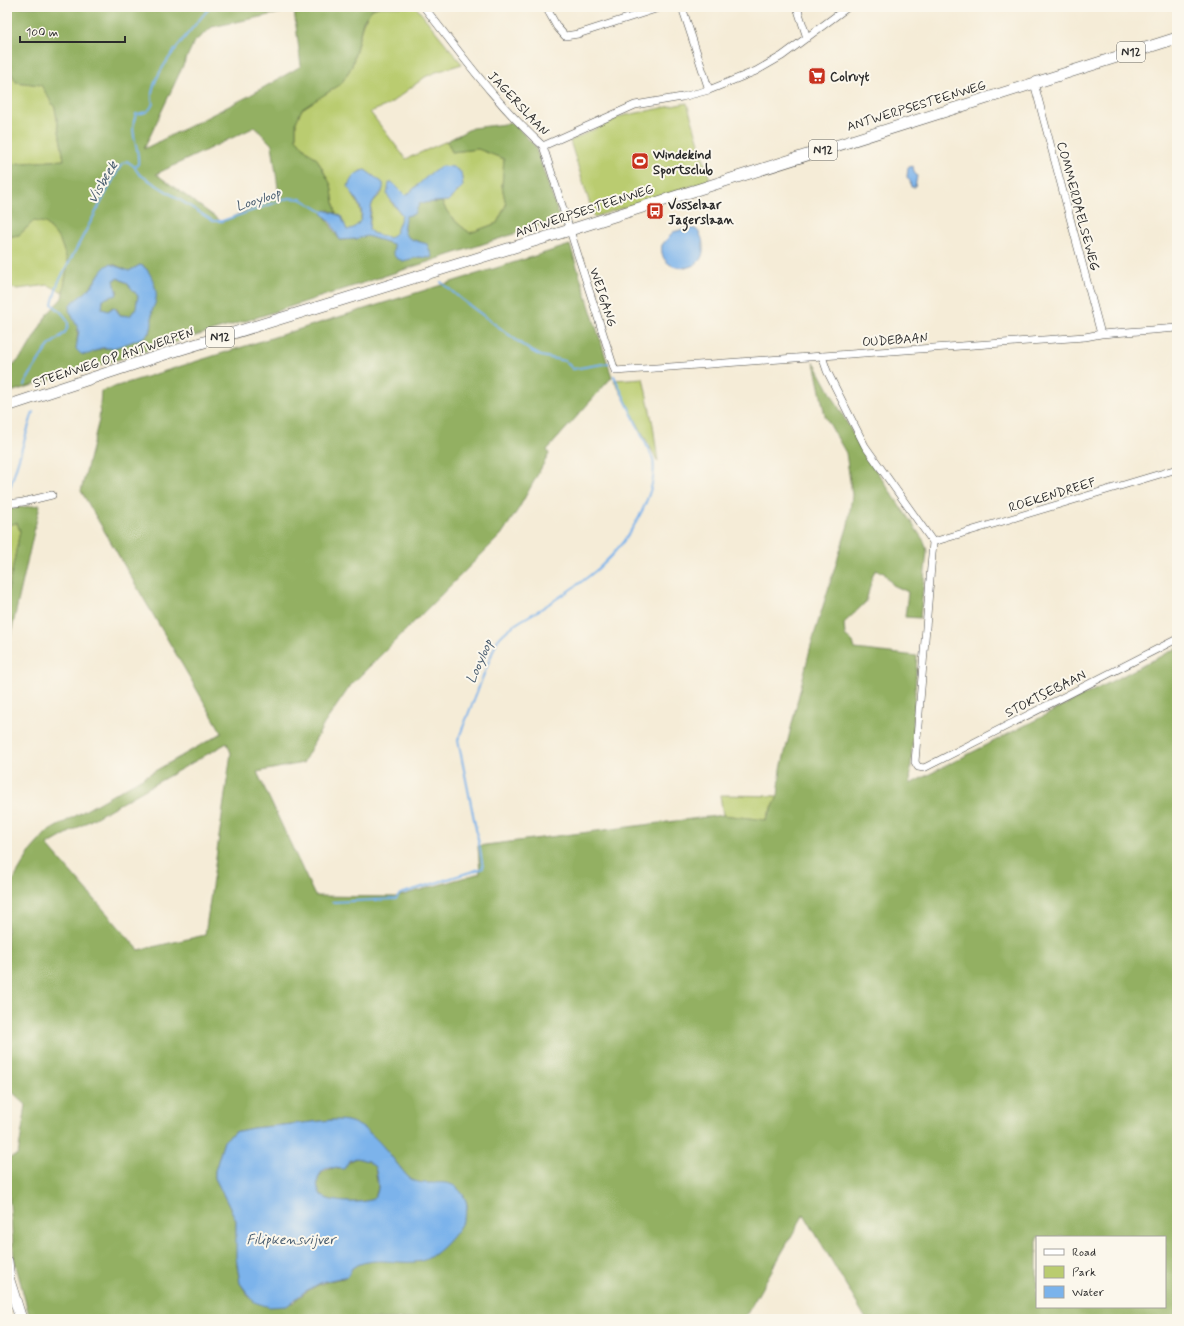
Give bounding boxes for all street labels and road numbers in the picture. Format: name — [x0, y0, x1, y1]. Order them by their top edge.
road number: N12 — [1117, 42, 1145, 62]
street label: JAGERSLAAN — [484, 68, 553, 140]
street label: ANTWERPSESTEENWEG — [845, 77, 989, 136]
road number: N12 — [809, 140, 837, 160]
street label: COMMERDAELSEWEG — [1052, 140, 1103, 273]
street label: ANTWERPSESTEENWEG — [513, 181, 656, 242]
street label: WEIGANG — [585, 266, 620, 330]
street label: STEENWEG OP ANTWERPEN — [31, 324, 197, 393]
road number: N12 — [206, 327, 234, 347]
street label: OUDEBAAN — [862, 330, 929, 351]
street label: ROEKENDREEF — [1007, 474, 1098, 517]
street label: STOKTSEBAAN — [1002, 667, 1089, 722]

